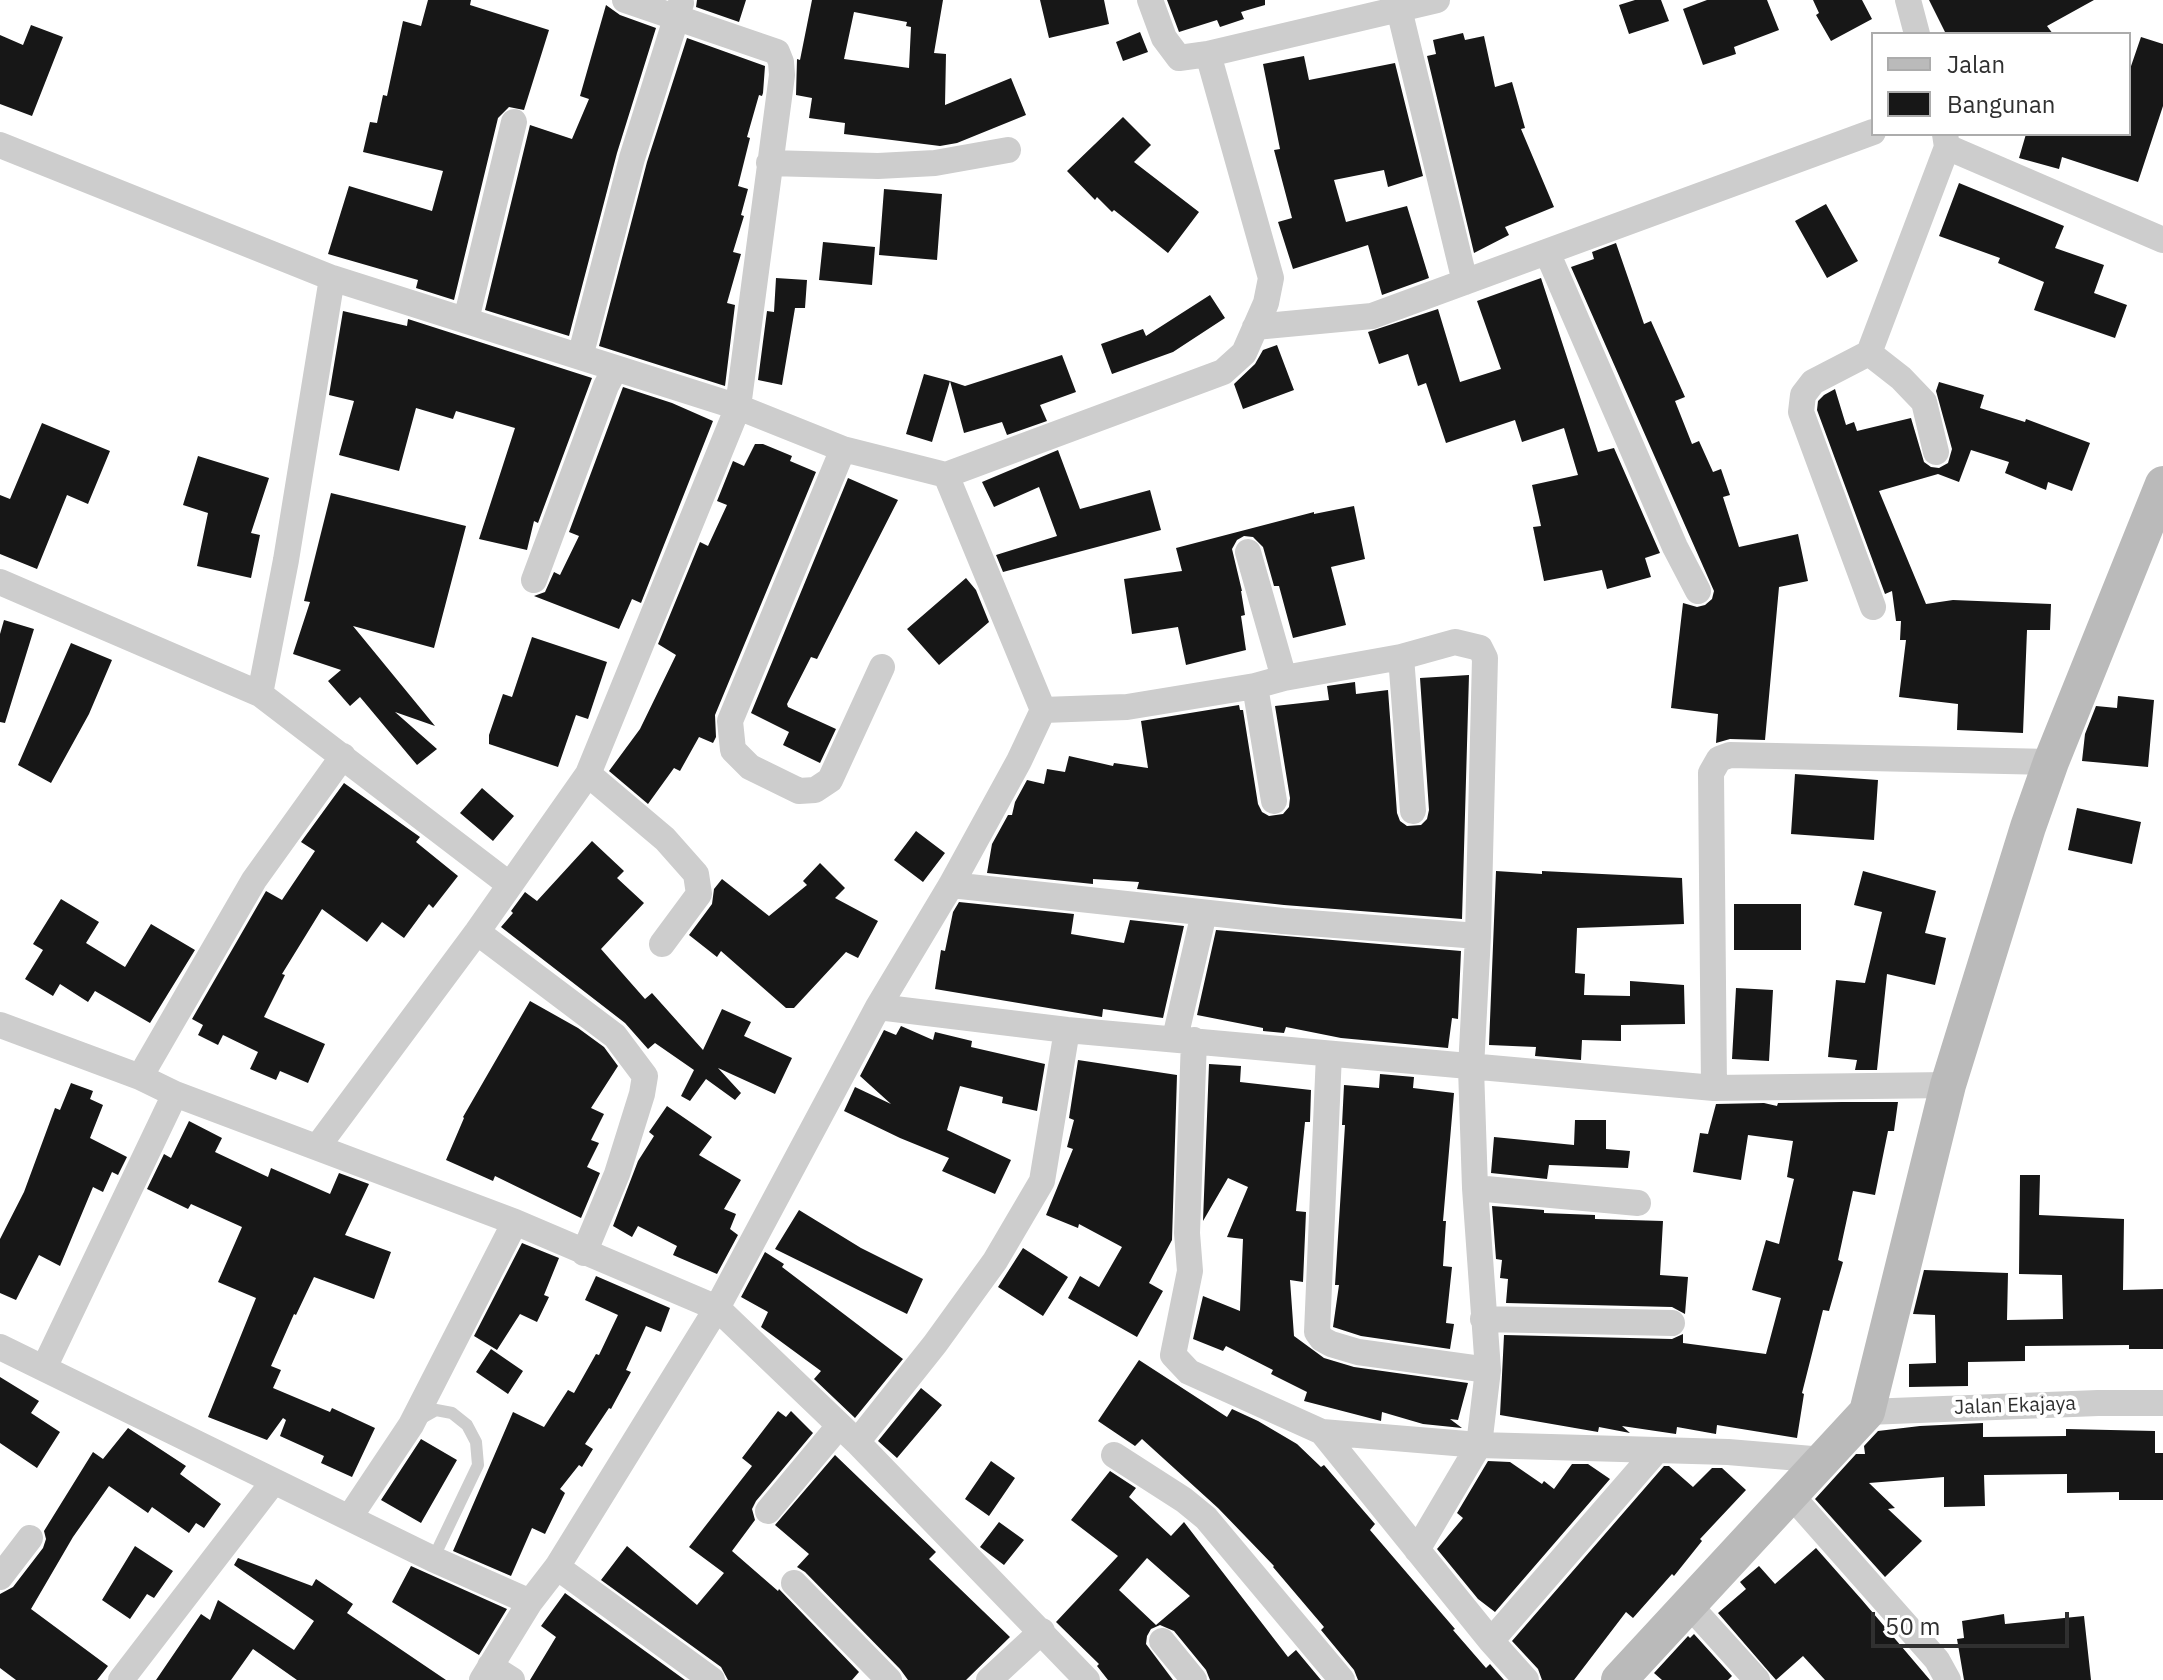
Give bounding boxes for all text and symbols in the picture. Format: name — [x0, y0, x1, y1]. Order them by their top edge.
legend — [1871, 32, 2131, 136]
text: Jalan — [1947, 48, 2005, 80]
text: Bangunan — [1947, 88, 2055, 120]
street label: Jalan Ekajaya — [1954, 1392, 2076, 1420]
scale bar — [1875, 1596, 2073, 1646]
text: 50 m — [1885, 1610, 1940, 1642]

